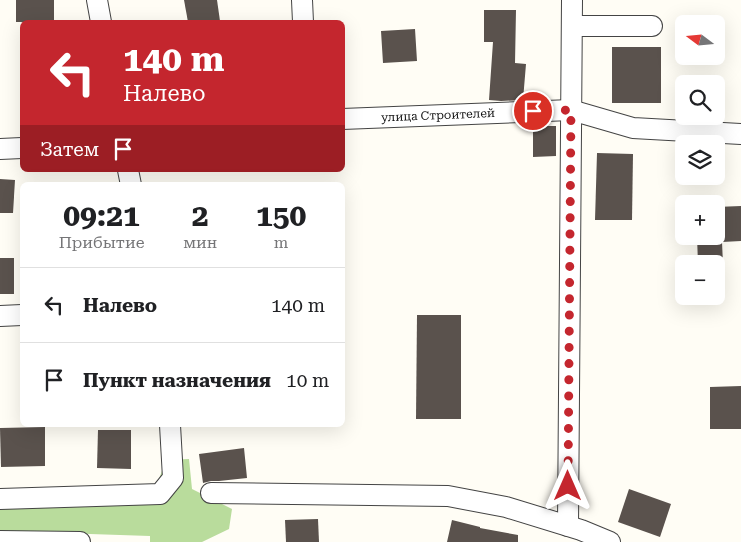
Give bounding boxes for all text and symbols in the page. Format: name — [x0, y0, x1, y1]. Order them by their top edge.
north arrow — [675, 15, 725, 65]
map controls — [675, 15, 725, 305]
text: 140 m — [123, 39, 224, 80]
icon: left — [40, 40, 105, 105]
button: search — [675, 75, 725, 125]
text: Налево — [123, 81, 206, 106]
pin — [512, 90, 554, 132]
icon: arrive — [519, 97, 547, 125]
street label: улица Строителей — [381, 106, 495, 124]
icon: arrive — [109, 135, 137, 163]
button: layers — [675, 135, 725, 185]
text: Затем — [40, 138, 99, 161]
button: + — [675, 195, 725, 245]
text: 09:21 — [63, 198, 140, 233]
text: 2 — [192, 198, 209, 233]
text: 150 — [256, 198, 306, 233]
text: Прибытие — [59, 233, 144, 252]
text: мин — [183, 233, 217, 252]
text: m — [274, 233, 288, 252]
button: − — [675, 255, 725, 305]
icon: left — [40, 291, 68, 319]
text: Налево — [83, 294, 157, 317]
text: 140 m — [271, 294, 325, 317]
icon: arrive — [40, 366, 68, 394]
text: Пункт назначения — [83, 369, 271, 392]
text: 10 m — [286, 369, 329, 392]
position arrow — [541, 459, 593, 511]

